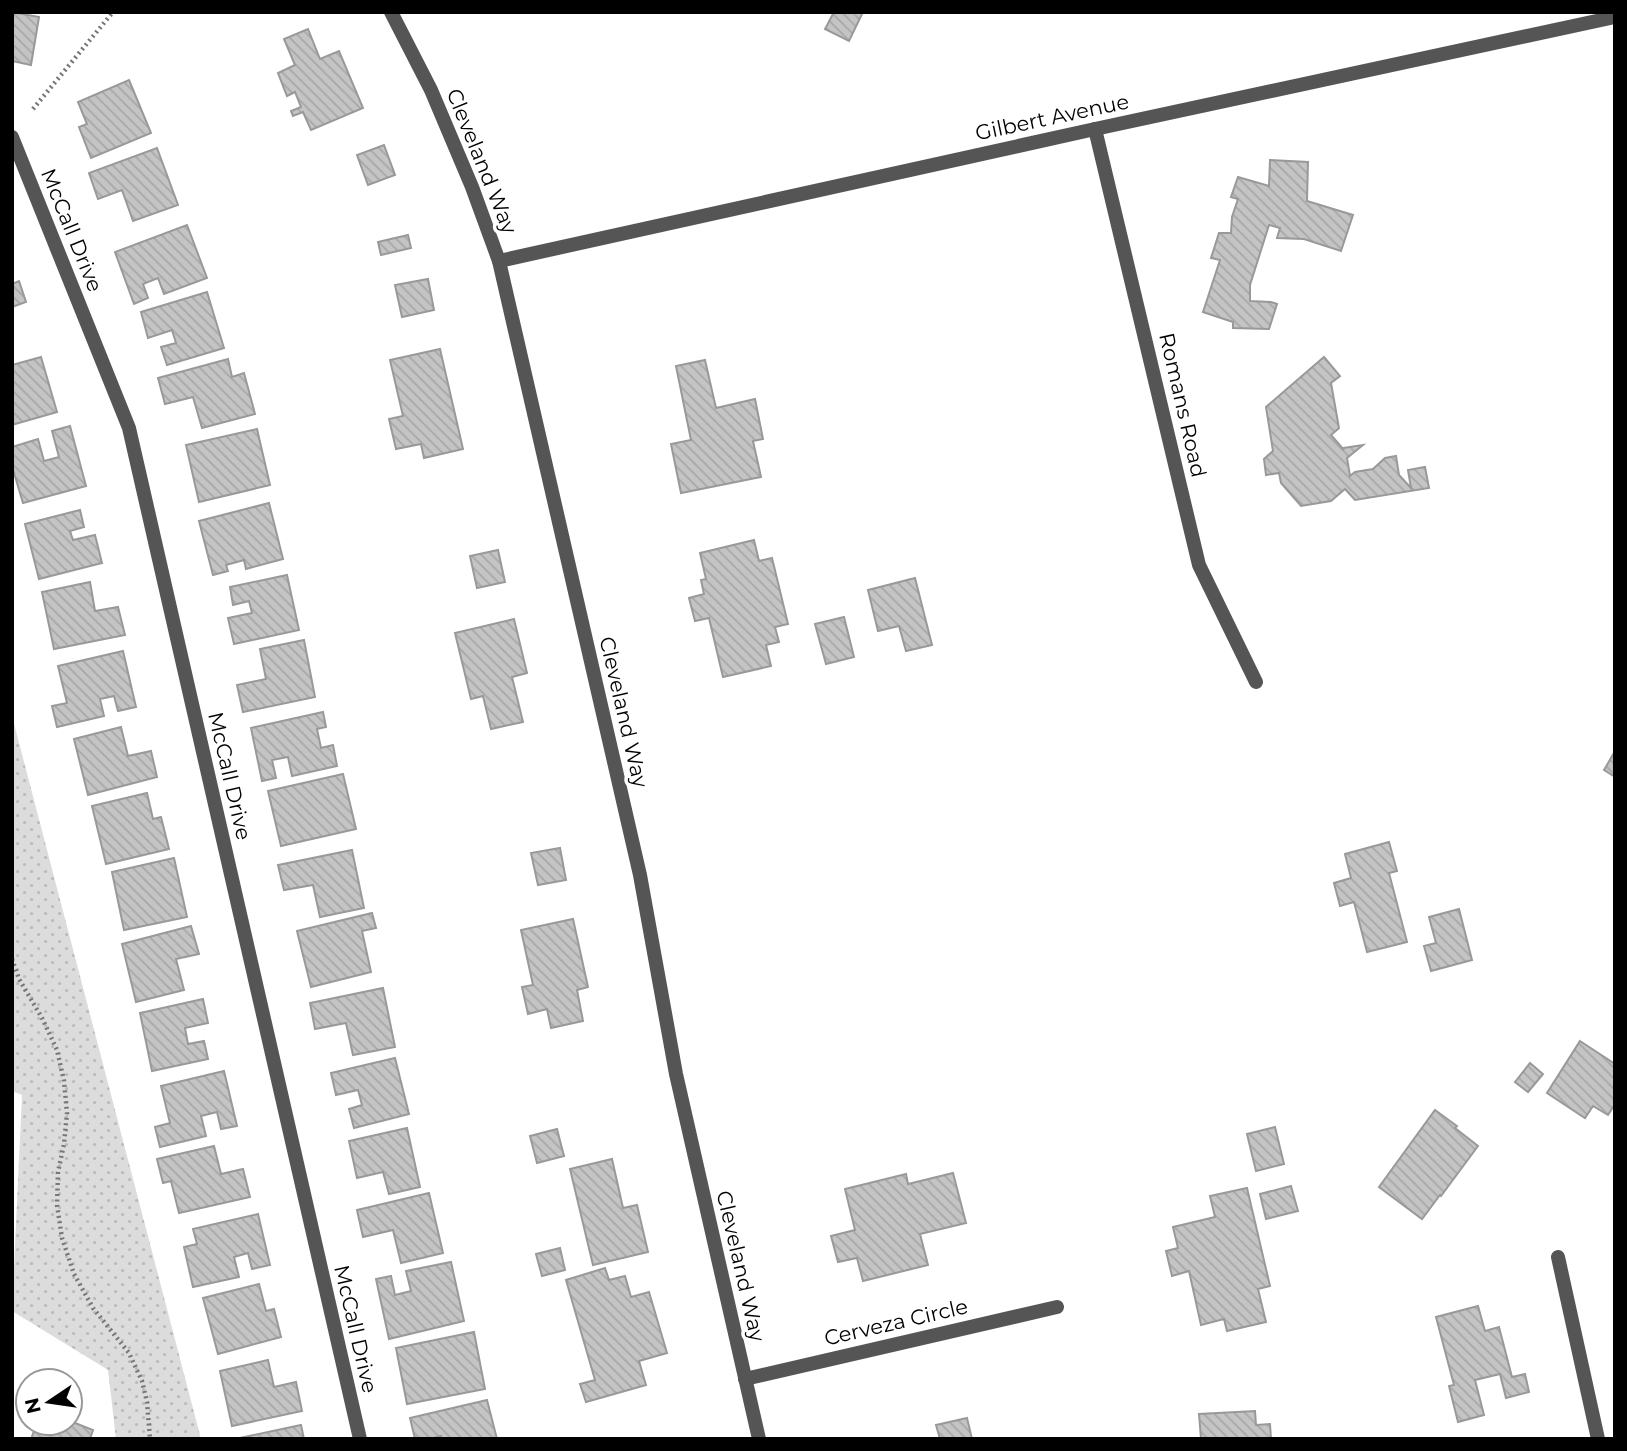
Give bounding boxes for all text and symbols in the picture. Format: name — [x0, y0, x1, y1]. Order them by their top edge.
street label: Cleveland Way — [442, 85, 523, 238]
street label: Gilbert Avenue — [973, 89, 1131, 145]
street label: McCall Drive — [36, 165, 108, 295]
street label: Romans Road — [1154, 330, 1212, 480]
street label: Cleveland Way — [594, 634, 654, 791]
street label: McCall Drive — [203, 709, 257, 843]
street label: Cleveland Way — [711, 1188, 771, 1345]
street label: McCall Drive — [329, 1262, 383, 1396]
street label: Cerveza Circle — [822, 1293, 970, 1351]
north arrow — [14, 1367, 84, 1437]
text: N — [20, 1396, 46, 1416]

